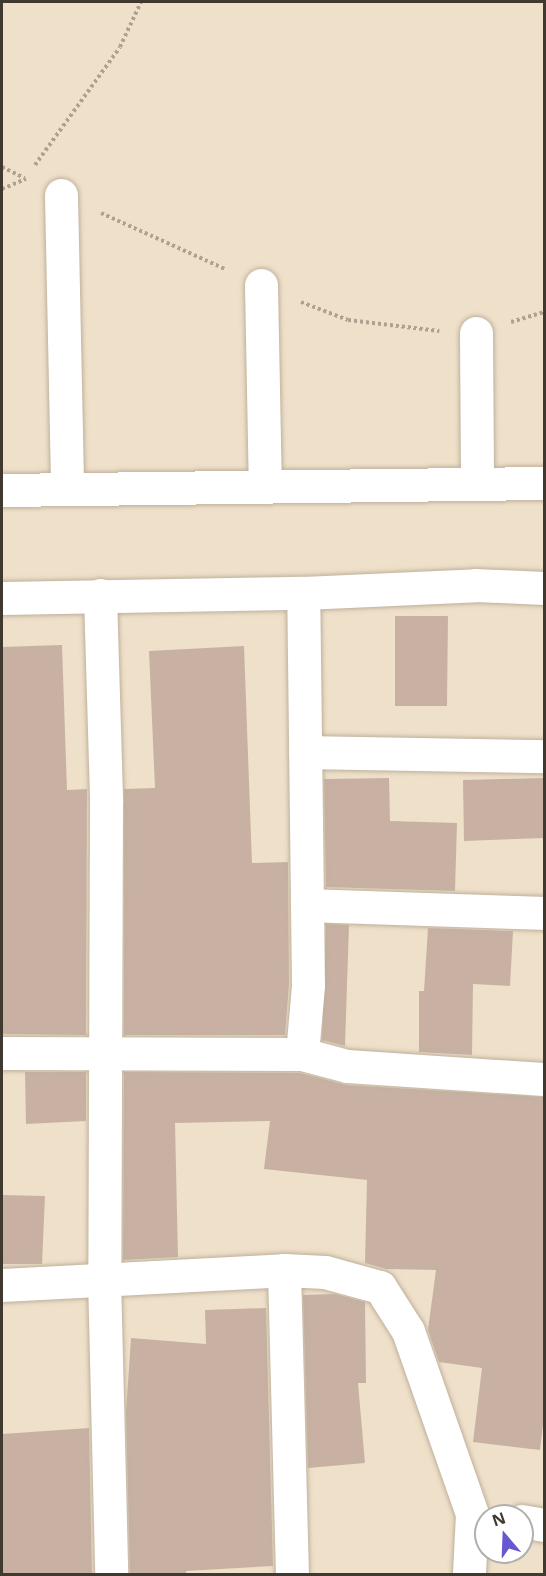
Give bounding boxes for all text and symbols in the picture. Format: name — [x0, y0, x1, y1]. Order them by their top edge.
north arrow — [474, 1504, 534, 1564]
text: N — [489, 1506, 509, 1531]

